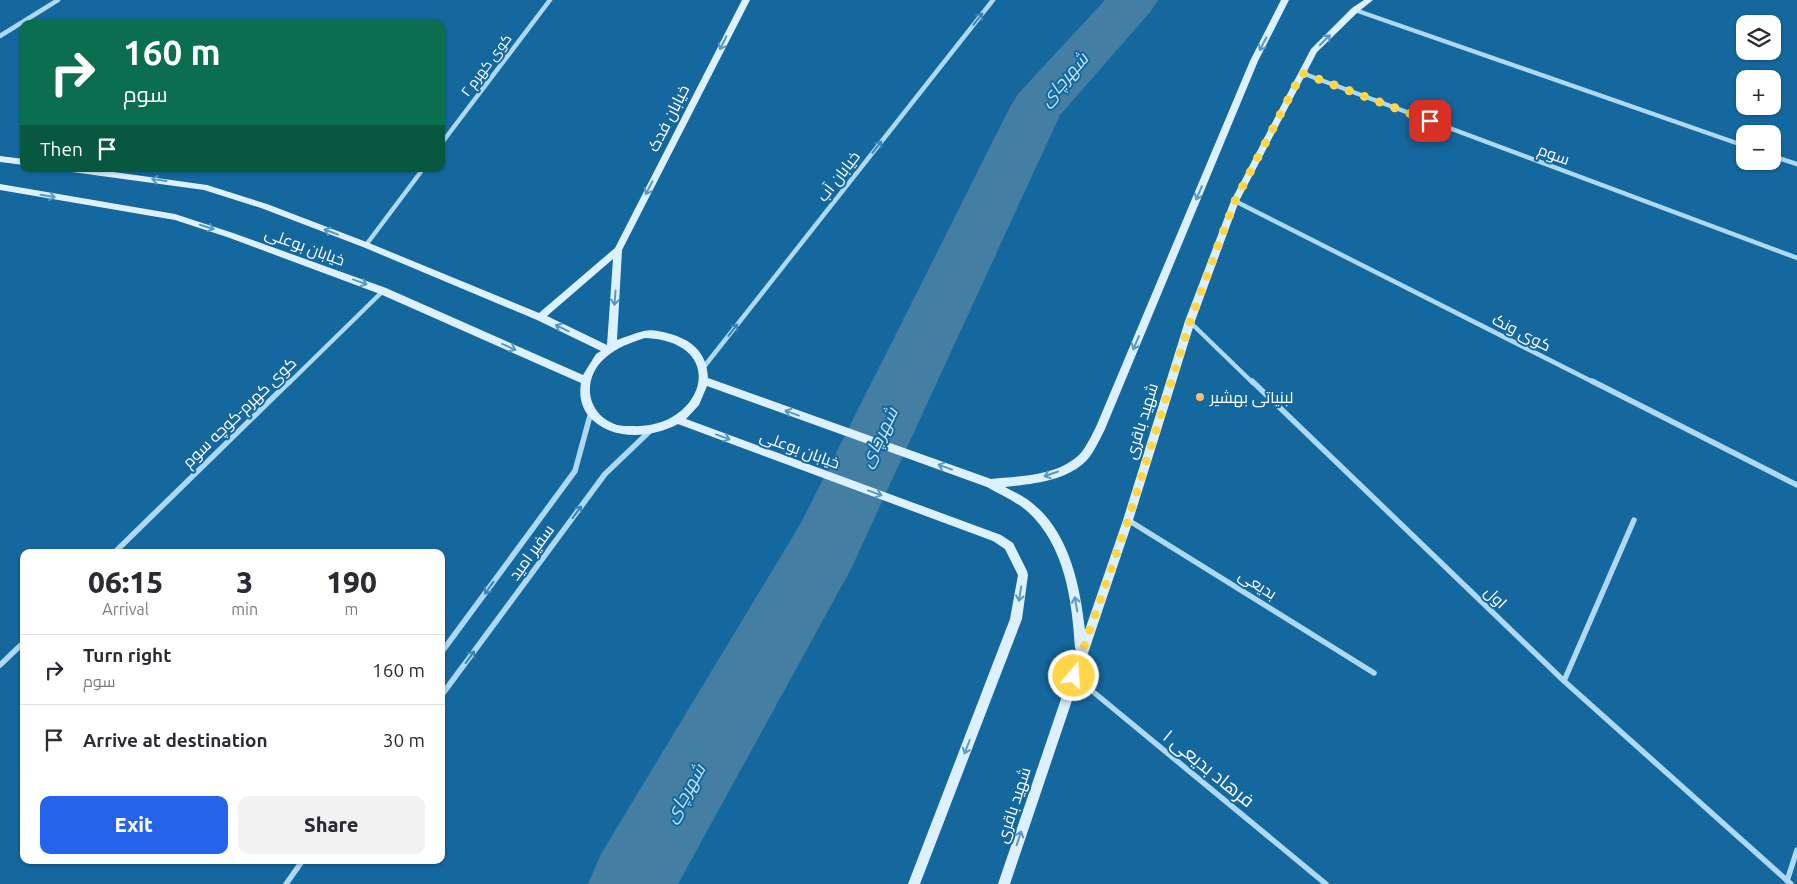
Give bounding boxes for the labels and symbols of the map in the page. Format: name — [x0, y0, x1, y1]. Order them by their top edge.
one-way arrow — [972, 13, 983, 26]
street label: کوی کهرم ۲ — [457, 31, 516, 101]
one-way arrow — [1319, 34, 1331, 46]
one-way arrow — [718, 36, 728, 51]
one-way arrow — [1258, 36, 1268, 51]
water label: شهرچای — [1035, 48, 1094, 112]
street label: خیابان فدک — [644, 82, 694, 155]
pin — [1409, 100, 1451, 142]
one-way arrow — [872, 140, 882, 154]
street label: سوم — [1535, 140, 1572, 171]
street label: خیابان آب — [813, 147, 865, 206]
one-way arrow — [152, 175, 168, 185]
one-way arrow — [644, 180, 653, 195]
one-way arrow — [1194, 185, 1203, 200]
one-way arrow — [40, 192, 56, 201]
one-way arrow — [199, 223, 215, 233]
street label: خیابان بوعلی — [262, 223, 347, 271]
one-way arrow — [324, 227, 339, 236]
one-way arrow — [352, 278, 367, 287]
one-way arrow — [610, 290, 619, 306]
street label: کوی ونک — [1489, 310, 1554, 356]
one-way arrow — [555, 323, 570, 332]
one-way arrow — [728, 324, 739, 337]
one-way arrow — [1131, 335, 1141, 350]
one-way arrow — [501, 342, 516, 352]
street label: کوی کهرم-کوچه سوم — [179, 353, 302, 473]
street label: شهید باقری — [1121, 381, 1163, 462]
place label: لبنیاتی بهشیر — [1209, 388, 1293, 408]
marker: لبنیاتی بهشیر — [1194, 391, 1206, 403]
water label: شهرچای — [855, 403, 904, 471]
one-way arrow — [784, 407, 800, 417]
street label: خیابان بوعلی — [757, 426, 842, 474]
one-way arrow — [714, 433, 730, 442]
one-way arrow — [938, 462, 953, 471]
one-way arrow — [1044, 470, 1059, 479]
one-way arrow — [867, 489, 882, 498]
one-way arrow — [572, 505, 582, 519]
street label: سفیر امید — [505, 521, 558, 584]
street label: بدیعی — [1235, 565, 1280, 604]
one-way arrow — [484, 581, 494, 595]
street label: اول — [1480, 582, 1511, 613]
one-way arrow — [1015, 585, 1025, 601]
one-way arrow — [1071, 596, 1081, 612]
position arrow — [1047, 649, 1099, 701]
one-way arrow — [465, 650, 475, 664]
street label: فرهاد بدیعی ۱ — [1158, 725, 1259, 812]
one-way arrow — [962, 739, 971, 754]
water label: شهرچای — [659, 759, 712, 827]
street label: شهید باقری — [992, 765, 1036, 846]
one-way arrow — [1015, 830, 1025, 846]

